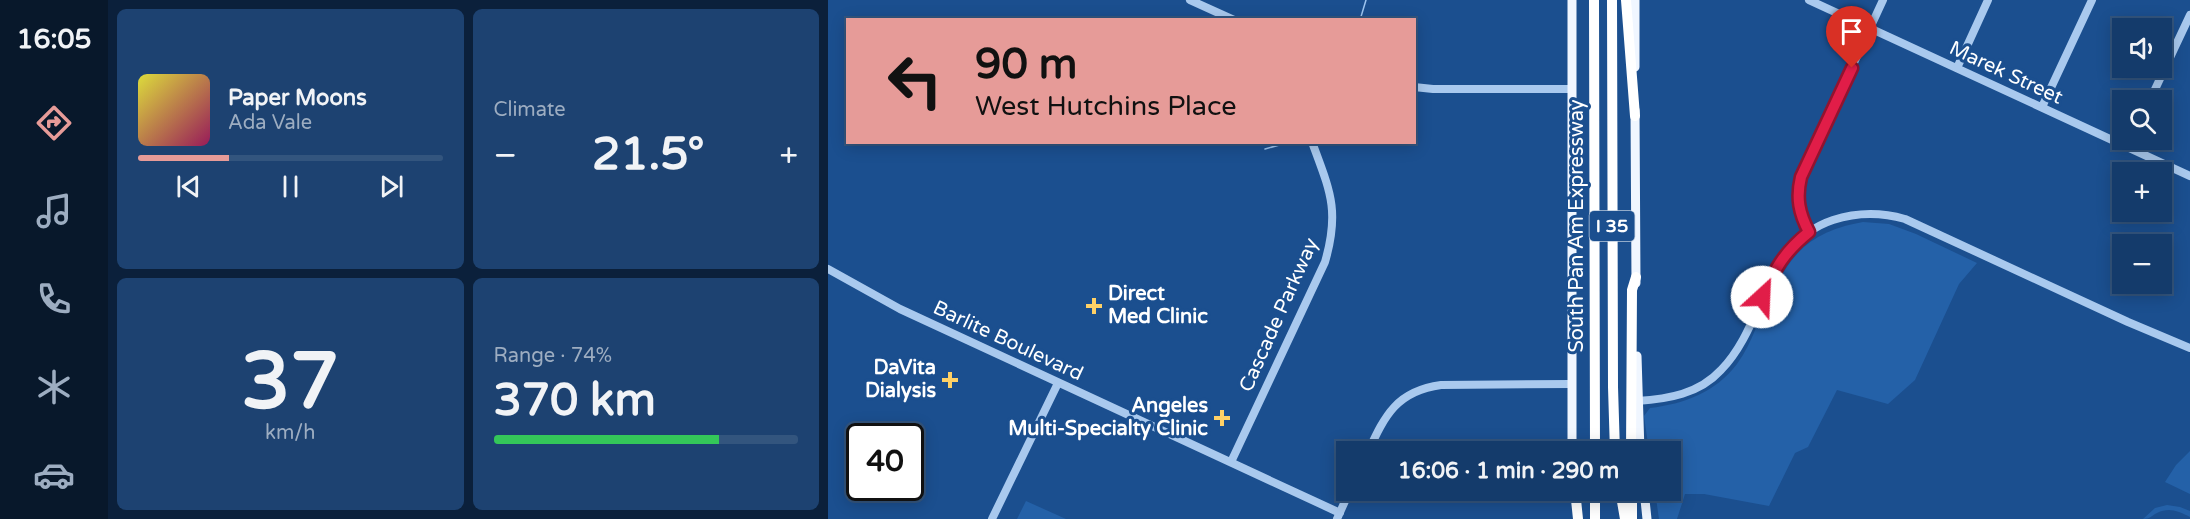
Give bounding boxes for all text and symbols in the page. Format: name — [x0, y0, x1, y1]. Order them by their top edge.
pin — [1826, 6, 1877, 68]
icon: arrive — [1835, 15, 1868, 48]
map controls — [2112, 18, 2172, 294]
button: sound — [2112, 18, 2172, 78]
text: 16:05 — [17, 23, 91, 56]
street label: Marek Street — [1945, 36, 2067, 110]
text: 90 m — [975, 39, 1077, 90]
icon: left — [876, 42, 954, 120]
text: Paper Moons — [228, 85, 367, 111]
text: West Hutchins Place — [975, 90, 1237, 123]
button: search — [2112, 90, 2172, 150]
text: Climate — [494, 98, 566, 122]
street label: South Pan Am Expressway — [1565, 99, 1589, 353]
icon: directions — [33, 102, 75, 144]
text: Ada Vale — [228, 111, 312, 135]
text: 21.5° — [592, 128, 705, 182]
text: − — [494, 136, 517, 175]
text: + — [779, 136, 798, 175]
button: + — [2112, 162, 2172, 222]
icon: previous — [172, 170, 205, 203]
icon: pause — [274, 170, 307, 203]
icon: next — [375, 170, 408, 203]
icon: music — [33, 190, 75, 232]
road number: I 35 — [1590, 211, 1634, 241]
street label: Cascade Parkway — [1234, 234, 1324, 396]
button: − — [2112, 234, 2172, 294]
position arrow — [1730, 265, 1794, 329]
icon: phone — [33, 278, 75, 320]
place label: Direct Med Clinic — [1108, 282, 1208, 329]
street label: Barlite Boulevard — [929, 296, 1087, 386]
marker: Direct Med Clinic — [1085, 297, 1103, 315]
text: 37 — [241, 335, 339, 429]
text: Range · 74% — [494, 344, 612, 368]
place label: DaVita Dialysis — [865, 356, 936, 403]
icon: climate — [33, 366, 75, 408]
marker: DaVita Dialysis — [941, 371, 959, 389]
text: 370 km — [494, 374, 656, 428]
place label: Angeles Multi-Specialty Clinic — [1008, 394, 1208, 441]
marker: Angeles Multi-Specialty Clinic — [1213, 409, 1231, 427]
text: km/h — [265, 421, 315, 445]
speed limit sign: 40 — [846, 423, 924, 501]
icon: car — [33, 454, 75, 496]
text: 16:06 · 1 min · 290 m — [1398, 458, 1619, 484]

